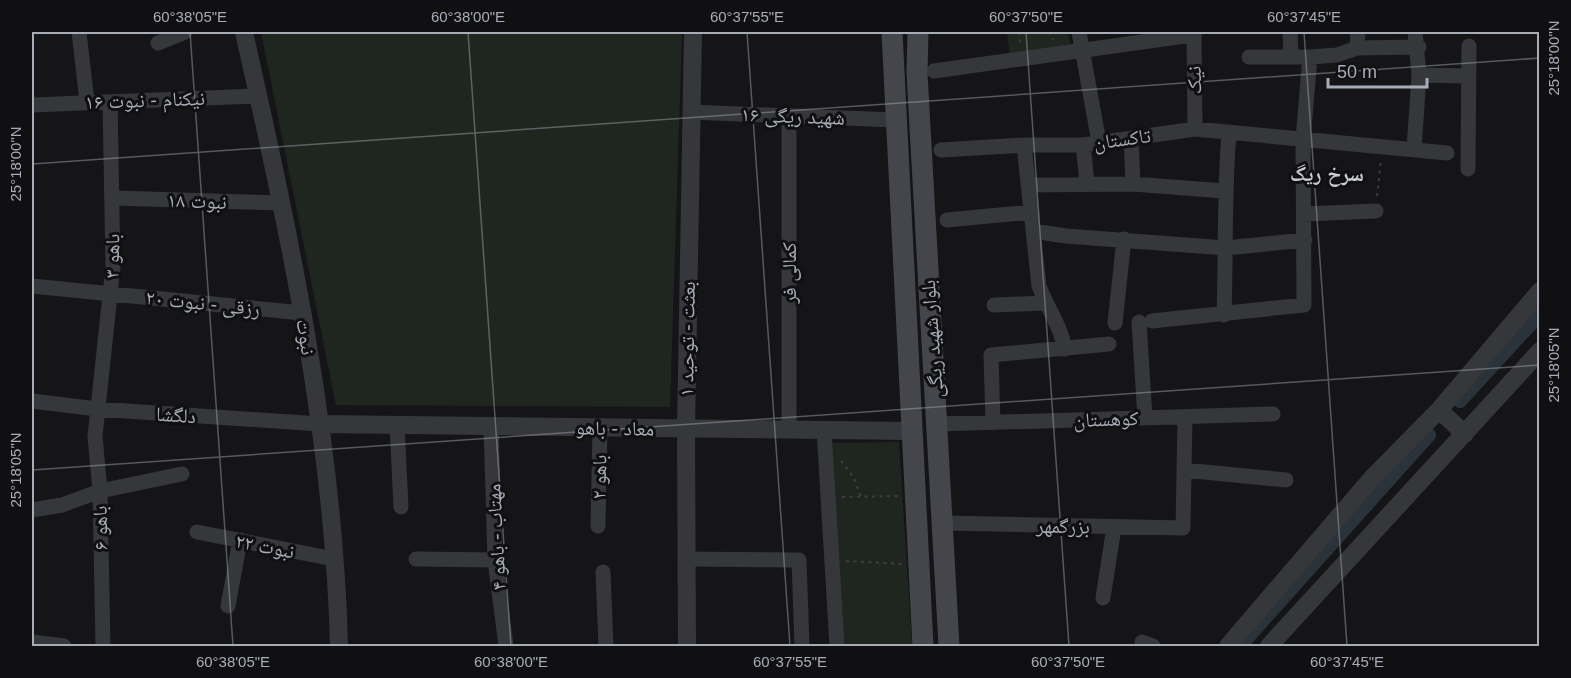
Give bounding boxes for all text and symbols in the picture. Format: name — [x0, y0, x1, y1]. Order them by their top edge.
text: 60°38'05"E — [153, 8, 227, 25]
text: 60°38'00"E — [431, 8, 505, 25]
text: 60°37'55"E — [710, 8, 784, 25]
text: 60°37'50"E — [989, 8, 1063, 25]
text: 60°37'45"E — [1267, 8, 1341, 25]
text: 25°18'00"N — [1545, 20, 1562, 96]
scale bar — [1328, 51, 1427, 89]
text: 50 m — [1337, 62, 1377, 82]
street label: نیک — [1183, 66, 1206, 94]
street label: نیکنام - نبوت ۱۶ — [85, 87, 205, 116]
street label: شهید ریگی ۱۶ — [741, 103, 845, 130]
street label: تاکستان — [1092, 124, 1152, 155]
text: 25°18'00"N — [7, 126, 24, 202]
district label: سرخ ریگ — [1290, 162, 1364, 187]
street label: نبوت ۱۸ — [167, 189, 227, 214]
street label: باهو ۳ — [101, 233, 124, 279]
street label: کمالی فر — [778, 242, 801, 305]
street label: بلوار شهید ریگی — [917, 279, 948, 399]
street label: بعثت - توحید ۱ — [675, 281, 700, 397]
street label: رزقی - نبوت ۲۰ — [145, 286, 261, 321]
street label: نبوت — [292, 317, 320, 357]
text: 25°18'05"N — [1545, 327, 1562, 403]
street label: دلگشا — [155, 403, 197, 427]
street label: کوهستان — [1073, 407, 1139, 432]
street label: معاد - باهو — [576, 416, 654, 440]
text: 25°18'05"N — [7, 432, 24, 508]
street label: باهو ۲ — [588, 454, 611, 500]
street label: مهتاب - باهو ۴ — [482, 483, 511, 591]
street label: باهو ۶ — [89, 505, 112, 551]
street label: بزرگمهر — [1035, 515, 1090, 538]
street label: نبوت ۲۲ — [233, 530, 296, 563]
text: 60°38'05"E — [196, 653, 270, 670]
text: 60°38'00"E — [474, 653, 548, 670]
text: 60°37'55"E — [753, 653, 827, 670]
text: 60°37'50"E — [1031, 653, 1105, 670]
text: 60°37'45"E — [1310, 653, 1384, 670]

